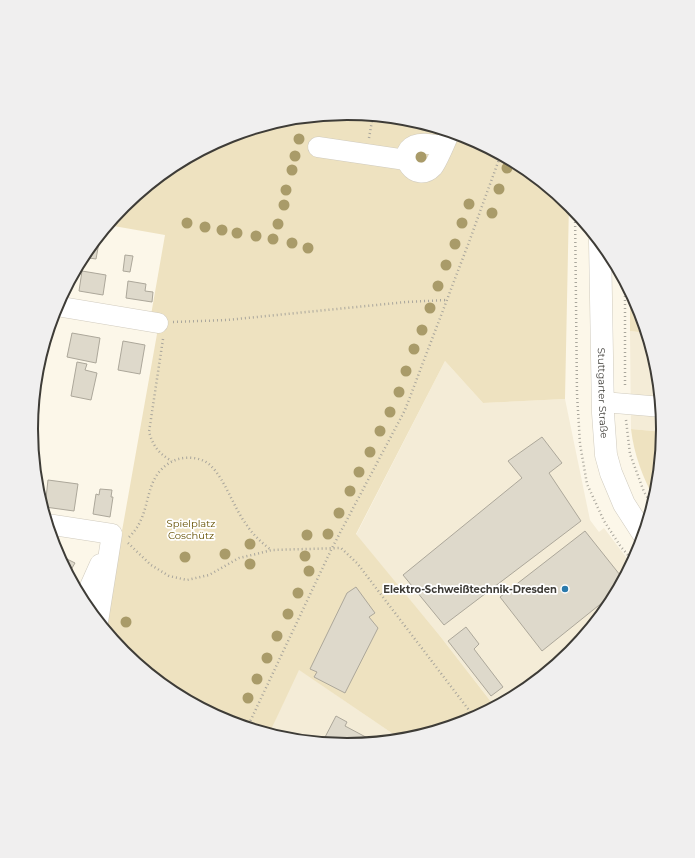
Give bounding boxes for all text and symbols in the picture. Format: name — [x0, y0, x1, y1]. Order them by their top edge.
street label: Stuttgarter Straße — [595, 348, 611, 439]
park label: Spielplatz Coschütz — [167, 517, 215, 542]
place label: Elektro-Schweißtechnik-Dresden — [383, 583, 557, 596]
marker: Elektro-Schweißtechnik-Dresden — [560, 584, 570, 594]

